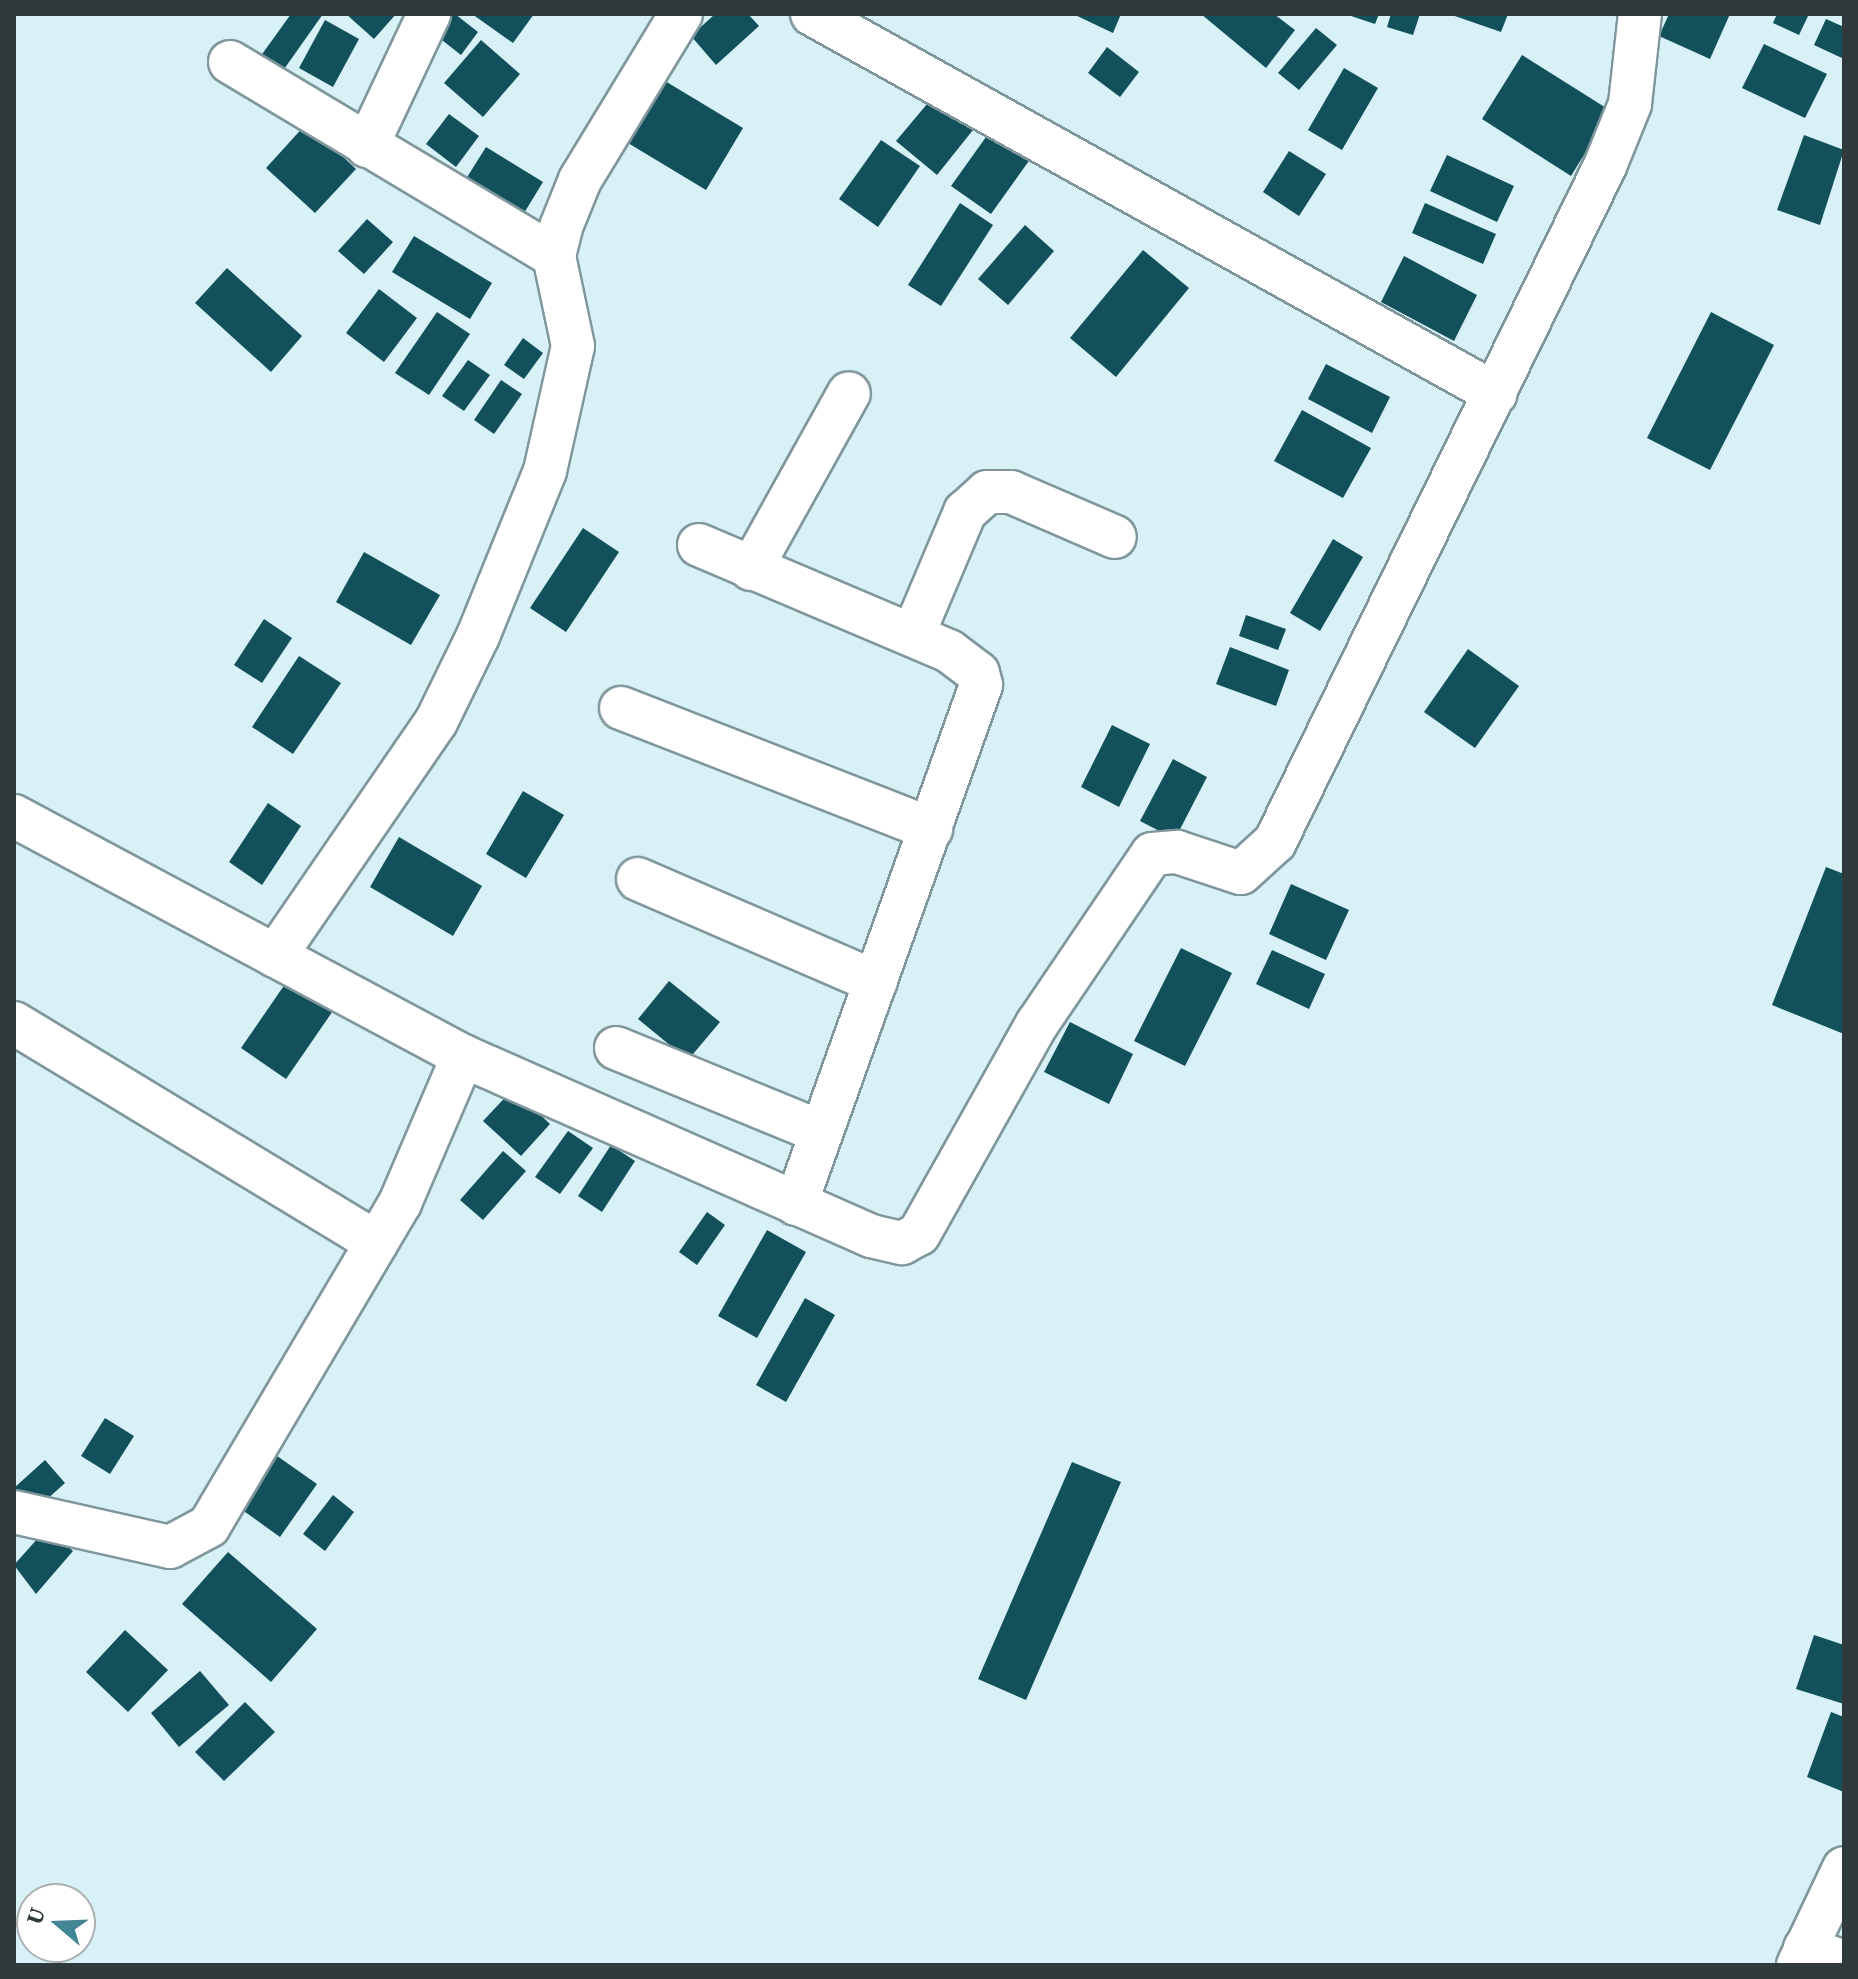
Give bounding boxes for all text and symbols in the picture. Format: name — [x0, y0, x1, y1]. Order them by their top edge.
north arrow — [16, 1883, 96, 1963]
text: U — [18, 1903, 52, 1928]

